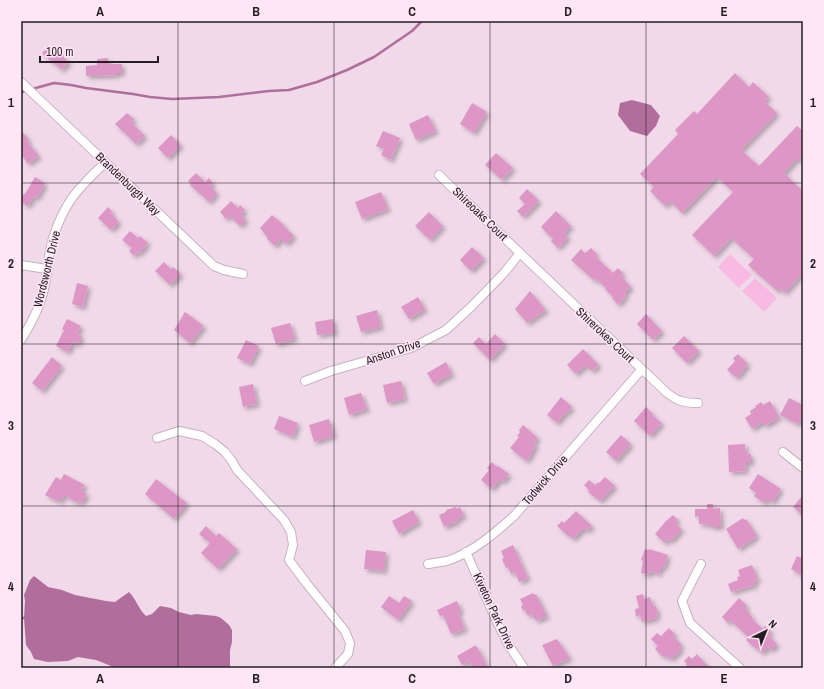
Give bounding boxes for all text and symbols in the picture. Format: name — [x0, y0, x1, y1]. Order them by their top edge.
text: A — [96, 3, 104, 20]
text: B — [252, 3, 260, 20]
text: C — [408, 3, 416, 20]
text: D — [564, 3, 572, 20]
text: E — [720, 3, 728, 20]
scale bar — [40, 38, 158, 64]
text: 100 m — [46, 44, 73, 60]
text: 1 — [8, 94, 14, 111]
text: 1 — [810, 94, 816, 111]
street label: Brandenburgh Way — [92, 149, 164, 219]
street label: Shireoaks Court — [449, 184, 511, 245]
street label: Wordsworth Drive — [30, 229, 64, 309]
text: 2 — [8, 255, 14, 272]
text: 2 — [810, 255, 816, 272]
street label: Shirerokes Court — [572, 304, 638, 366]
street label: Anston Drive — [363, 335, 423, 369]
text: 3 — [8, 417, 14, 434]
text: 3 — [810, 417, 816, 434]
street label: Todwick Drive — [519, 451, 571, 509]
street label: Kiveton Park Drive — [469, 570, 519, 652]
text: 4 — [8, 578, 14, 595]
text: 4 — [810, 578, 816, 595]
north arrow — [746, 611, 786, 651]
text: N — [766, 616, 780, 631]
text: A — [96, 670, 104, 687]
text: B — [252, 670, 260, 687]
text: C — [408, 670, 416, 687]
text: D — [564, 670, 572, 687]
text: E — [720, 670, 728, 687]

